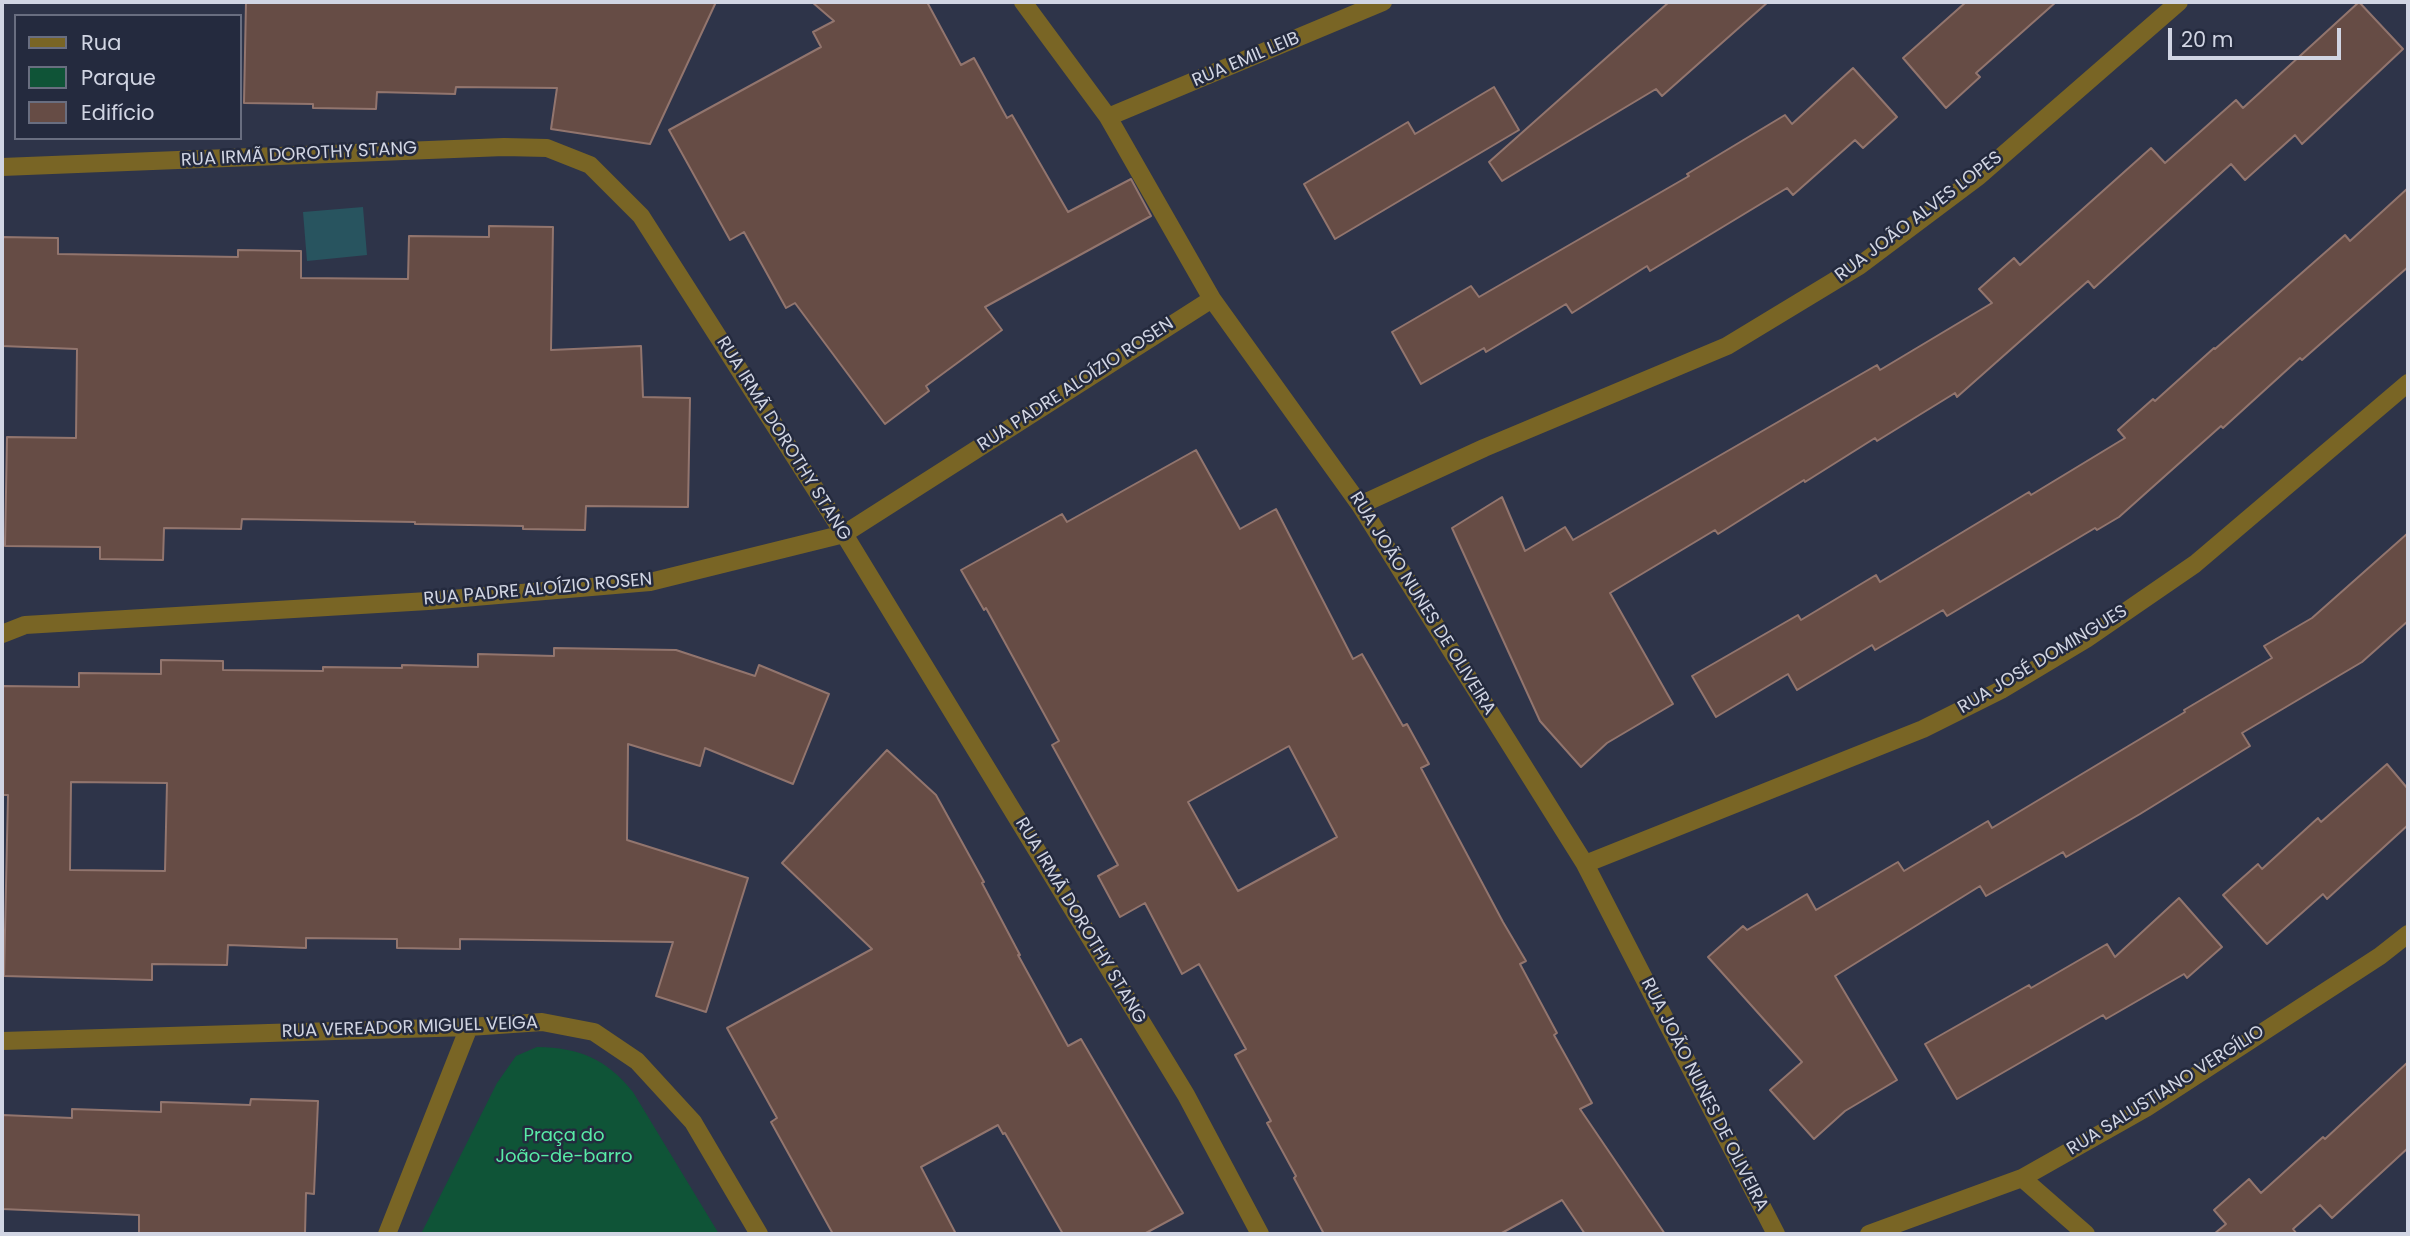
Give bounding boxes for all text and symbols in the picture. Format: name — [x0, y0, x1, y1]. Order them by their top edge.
legend — [14, 14, 242, 140]
scale bar — [2172, 14, 2345, 58]
text: 20 m — [2181, 25, 2234, 54]
text: Rua — [81, 28, 121, 57]
street label: RUA EMIL LEIB — [1189, 28, 1303, 92]
text: Parque — [81, 63, 156, 92]
text: Edifício — [81, 98, 155, 127]
street label: RUA IRMÃ DOROTHY STANG — [180, 138, 418, 172]
street label: RUA JOÃO ALVES LOPES — [1831, 147, 2007, 287]
street label: RUA PADRE ALOÍZIO ROSEN — [974, 313, 1178, 457]
street label: RUA IRMÃ DOROTHY STANG — [711, 333, 855, 545]
street label: RUA JOÃO NUNES DE OLIVEIRA — [1344, 488, 1500, 720]
street label: RUA PADRE ALOÍZIO ROSEN — [423, 569, 653, 611]
street label: RUA JOSÉ DOMINGUES — [1954, 601, 2132, 719]
street label: RUA IRMÃ DOROTHY STANG — [1010, 814, 1150, 1028]
street label: RUA JOÃO NUNES DE OLIVEIRA — [1636, 975, 1772, 1215]
street label: RUA VEREADOR MIGUEL VEIGA — [282, 1013, 538, 1043]
street label: RUA SALUSTIANO VERGÍLIO — [2063, 1021, 2269, 1161]
park label: Praça do João-de-barro — [495, 1125, 633, 1168]

